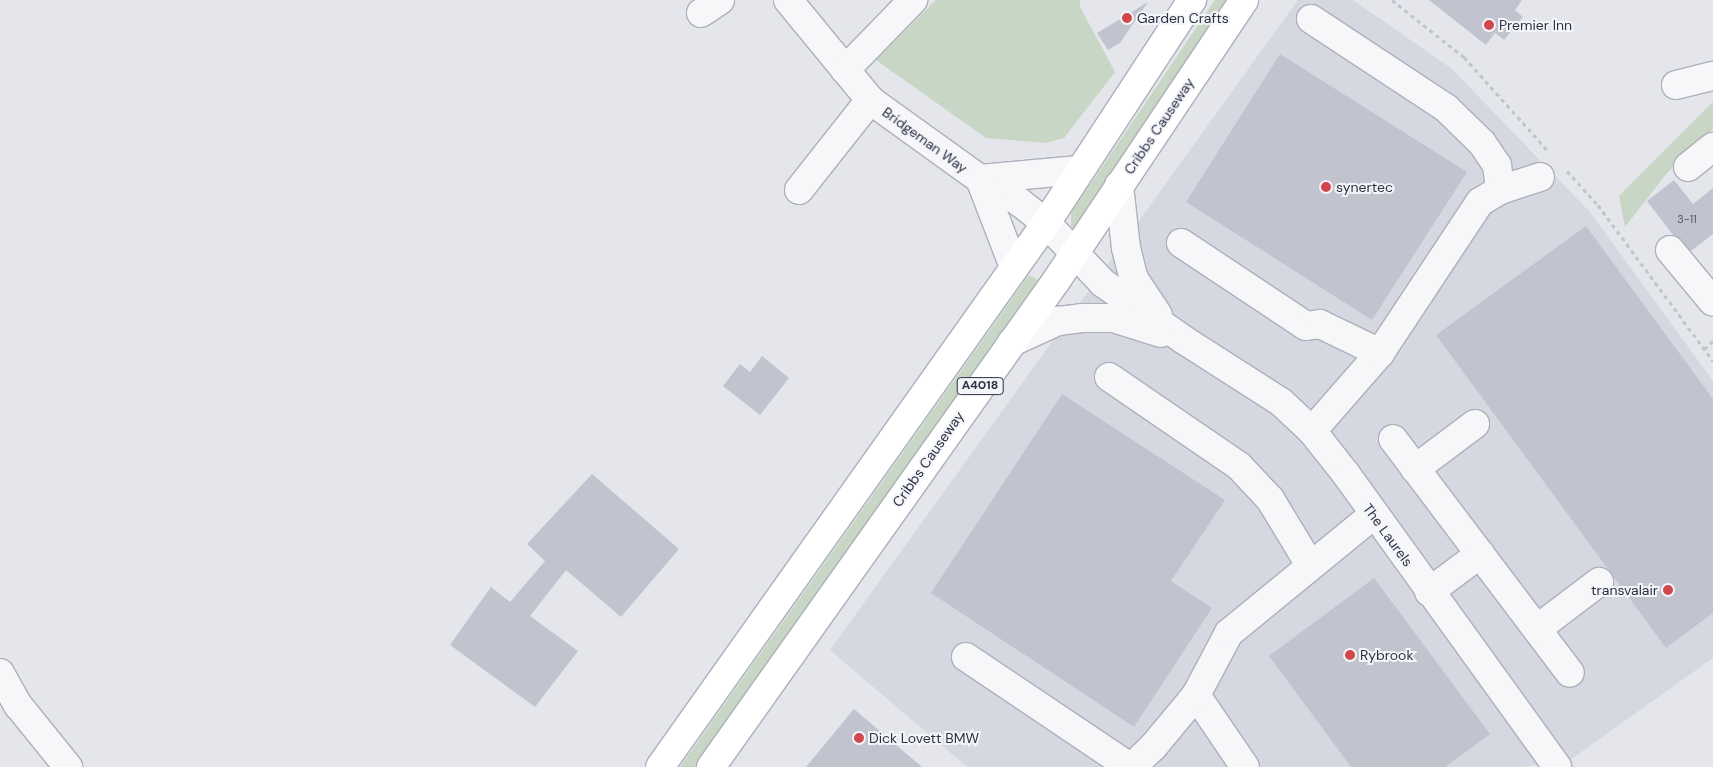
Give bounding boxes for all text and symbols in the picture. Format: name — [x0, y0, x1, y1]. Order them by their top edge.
place label: Garden Crafts — [1137, 10, 1229, 26]
marker: Garden Crafts — [1121, 12, 1133, 24]
place label: Premier Inn — [1499, 17, 1572, 33]
marker: Premier Inn — [1483, 19, 1495, 31]
street label: Cribbs Causeway — [1120, 75, 1198, 177]
street label: Bridgeman Way — [879, 103, 971, 177]
place label: synertec — [1336, 179, 1393, 195]
marker: synertec — [1320, 181, 1332, 193]
house number: 3-11 — [1677, 212, 1697, 226]
road number: A4018 — [956, 376, 1004, 396]
street label: Cribbs Causeway — [889, 408, 967, 510]
street label: The Laurels — [1360, 500, 1416, 570]
place label: transvalair — [1591, 582, 1658, 598]
marker: transvalair — [1662, 584, 1674, 596]
place label: Rybrook — [1360, 647, 1413, 663]
marker: Rybrook — [1344, 649, 1356, 661]
place label: Dick Lovett BMW — [869, 730, 979, 746]
marker: Dick Lovett BMW — [853, 732, 865, 744]

